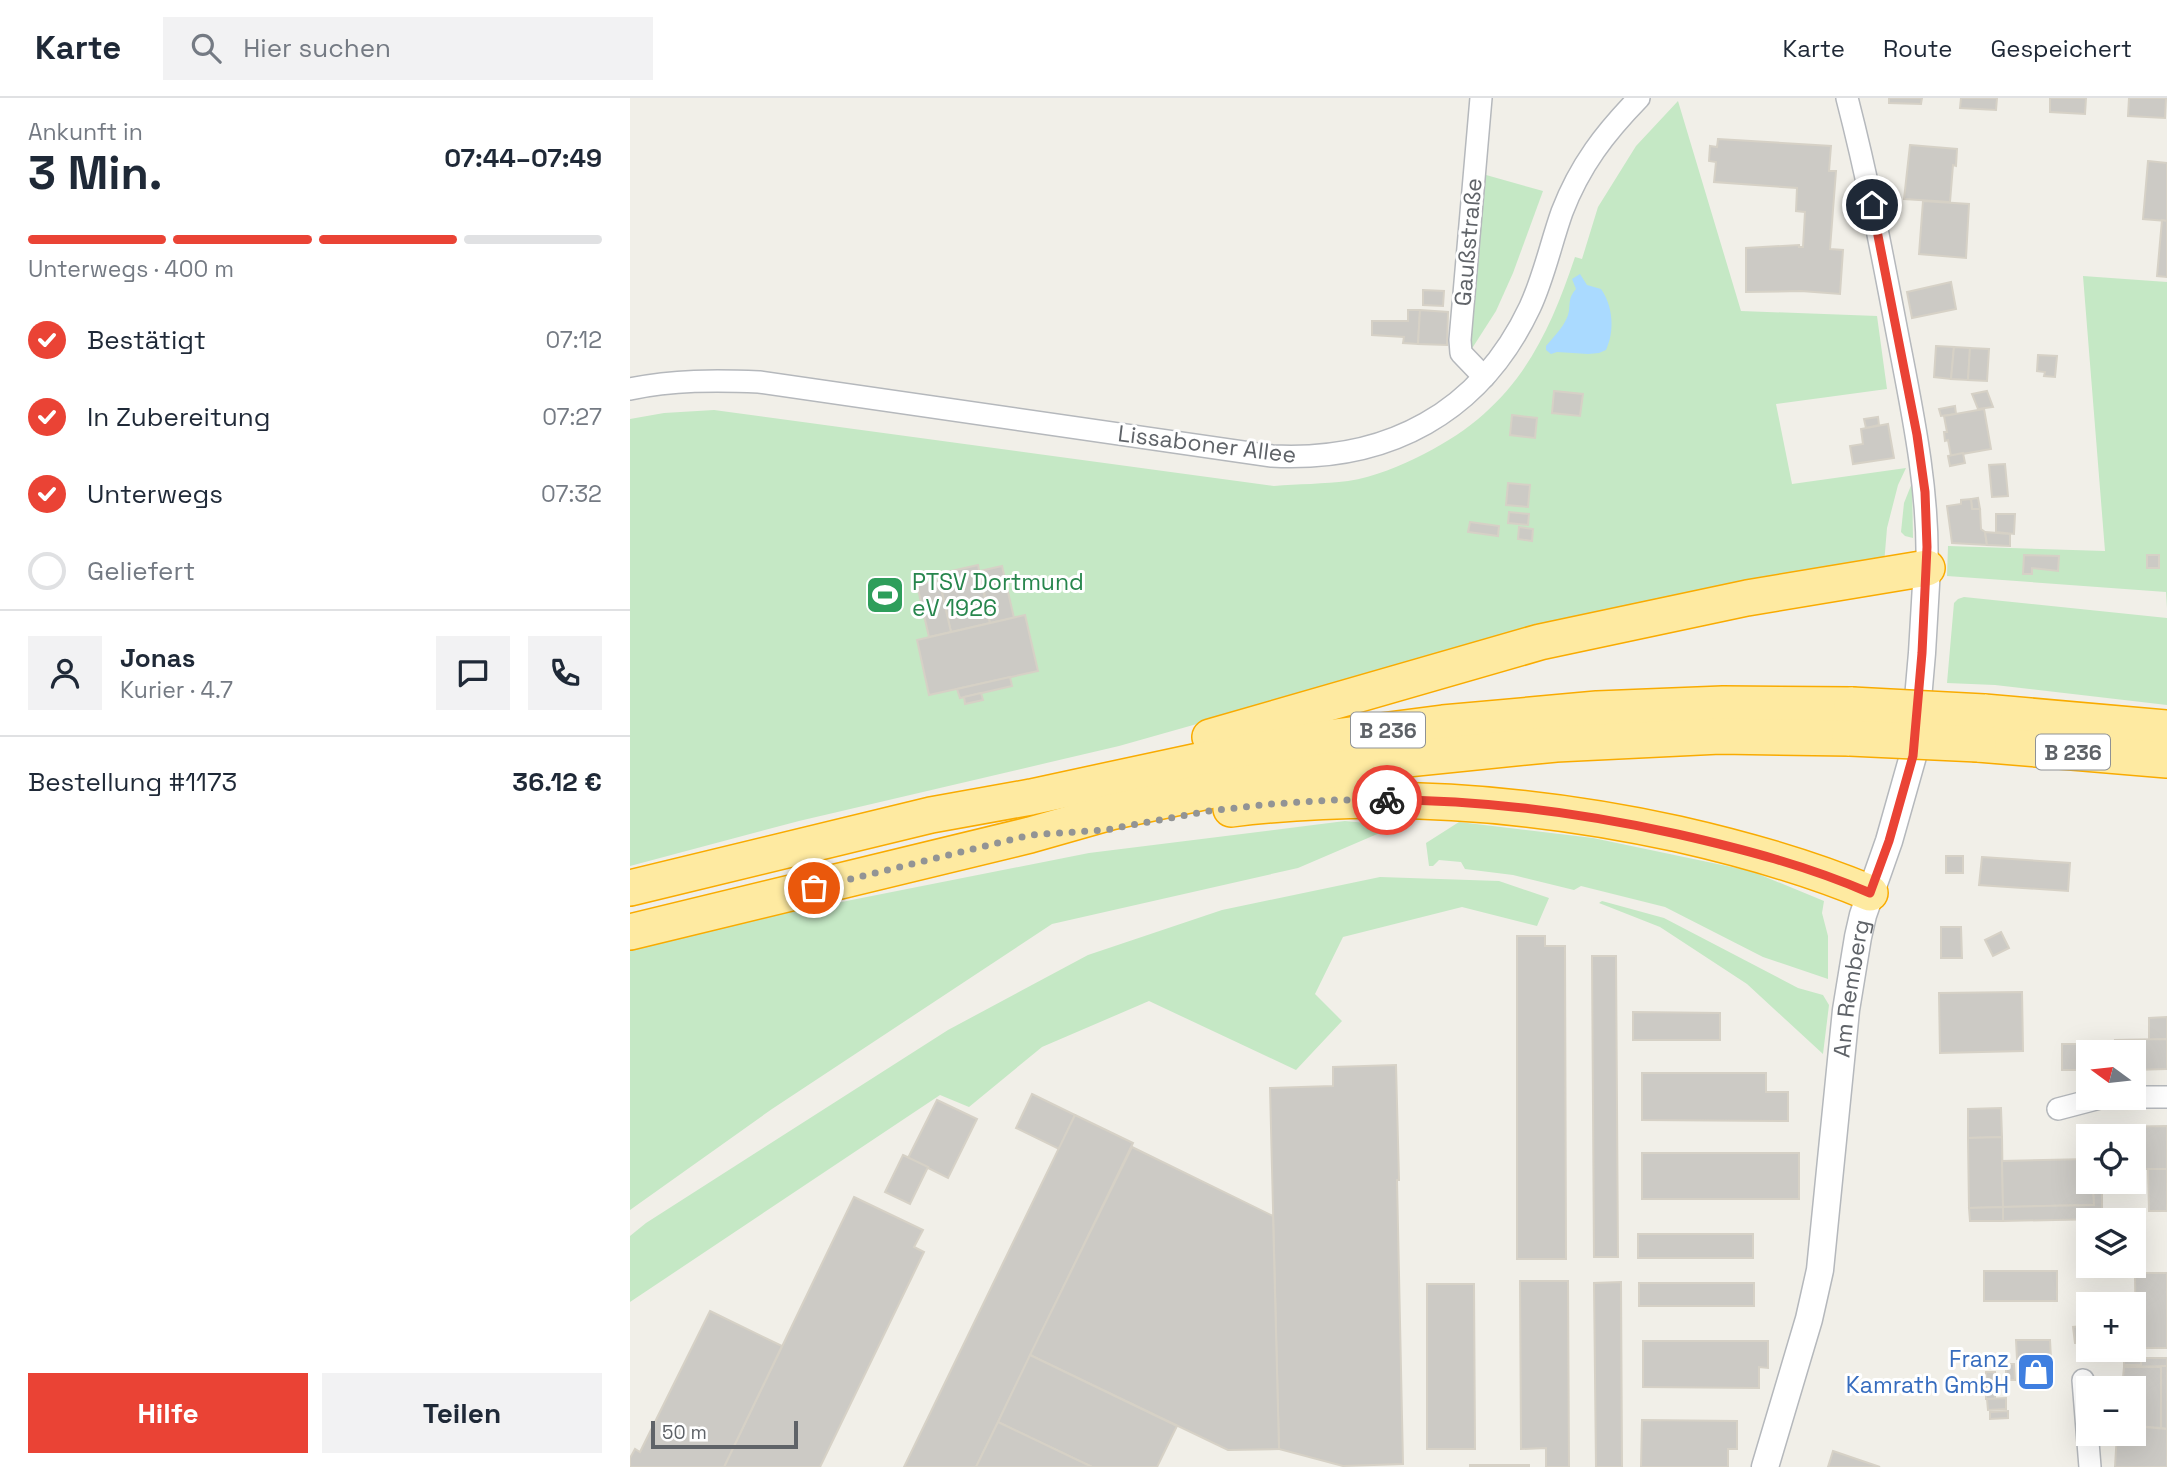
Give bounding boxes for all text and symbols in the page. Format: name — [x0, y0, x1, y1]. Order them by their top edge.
search box — [163, 17, 653, 80]
text: Karte — [35, 27, 121, 69]
icon: search — [187, 29, 225, 67]
text: Hier suchen — [243, 31, 391, 65]
text: Karte — [1783, 33, 1845, 64]
text: Route — [1883, 33, 1952, 64]
text: Gespeichert — [1990, 33, 2132, 64]
text: Ankunft in — [28, 117, 143, 147]
text: 07:44–07:49 — [444, 141, 602, 175]
text: 3 Min. — [28, 144, 163, 202]
pin — [1842, 175, 1902, 235]
street label: Gaußstraße — [1447, 177, 1489, 307]
icon: home — [1853, 186, 1891, 224]
text: Unterwegs · 400 m — [28, 254, 234, 284]
icon: check — [28, 321, 66, 359]
text: Bestätigt — [87, 323, 206, 357]
text: 07:12 — [545, 325, 602, 355]
icon: check — [28, 398, 66, 436]
text: In Zubereitung — [87, 400, 271, 434]
text: 07:27 — [542, 402, 602, 432]
street label: Lissaboner Allee — [1116, 418, 1298, 470]
icon: check — [28, 475, 66, 513]
text: Unterwegs — [87, 477, 223, 511]
text: 07:32 — [541, 479, 602, 509]
text: Geliefert — [87, 554, 195, 588]
place label: PTSV Dortmund eV 1926 — [912, 567, 1084, 623]
sports icon: PTSV Dortmund eV 1926 — [864, 574, 906, 616]
button: person — [28, 636, 102, 710]
button: chat — [436, 636, 510, 710]
button: phone — [528, 636, 602, 710]
text: Jonas — [120, 641, 195, 675]
text: Kurier · 4.7 — [120, 675, 233, 705]
road number: B 236 — [1351, 712, 1425, 748]
road number: B 236 — [2036, 734, 2110, 770]
text: Bestellung #1173 — [28, 765, 237, 799]
text: 36.12 € — [512, 765, 602, 799]
courier — [1352, 765, 1422, 835]
icon: bike — [1368, 781, 1406, 819]
pin — [784, 858, 844, 918]
icon: bag — [795, 869, 833, 907]
street label: Am Remberg — [1826, 916, 1877, 1059]
north arrow — [2076, 1040, 2146, 1110]
map controls — [2076, 1040, 2146, 1446]
button: locate — [2076, 1124, 2146, 1194]
button: layers — [2076, 1208, 2146, 1278]
button: + — [2076, 1292, 2146, 1362]
place label: Franz Kamrath GmbH — [1846, 1344, 2009, 1400]
shop icon: Franz Kamrath GmbH — [2015, 1351, 2057, 1393]
button: Hilfe — [28, 1373, 308, 1453]
button: Teilen — [322, 1373, 602, 1453]
button: − — [2076, 1376, 2146, 1446]
scale bar — [651, 1418, 798, 1450]
text: 50 m — [662, 1420, 707, 1445]

